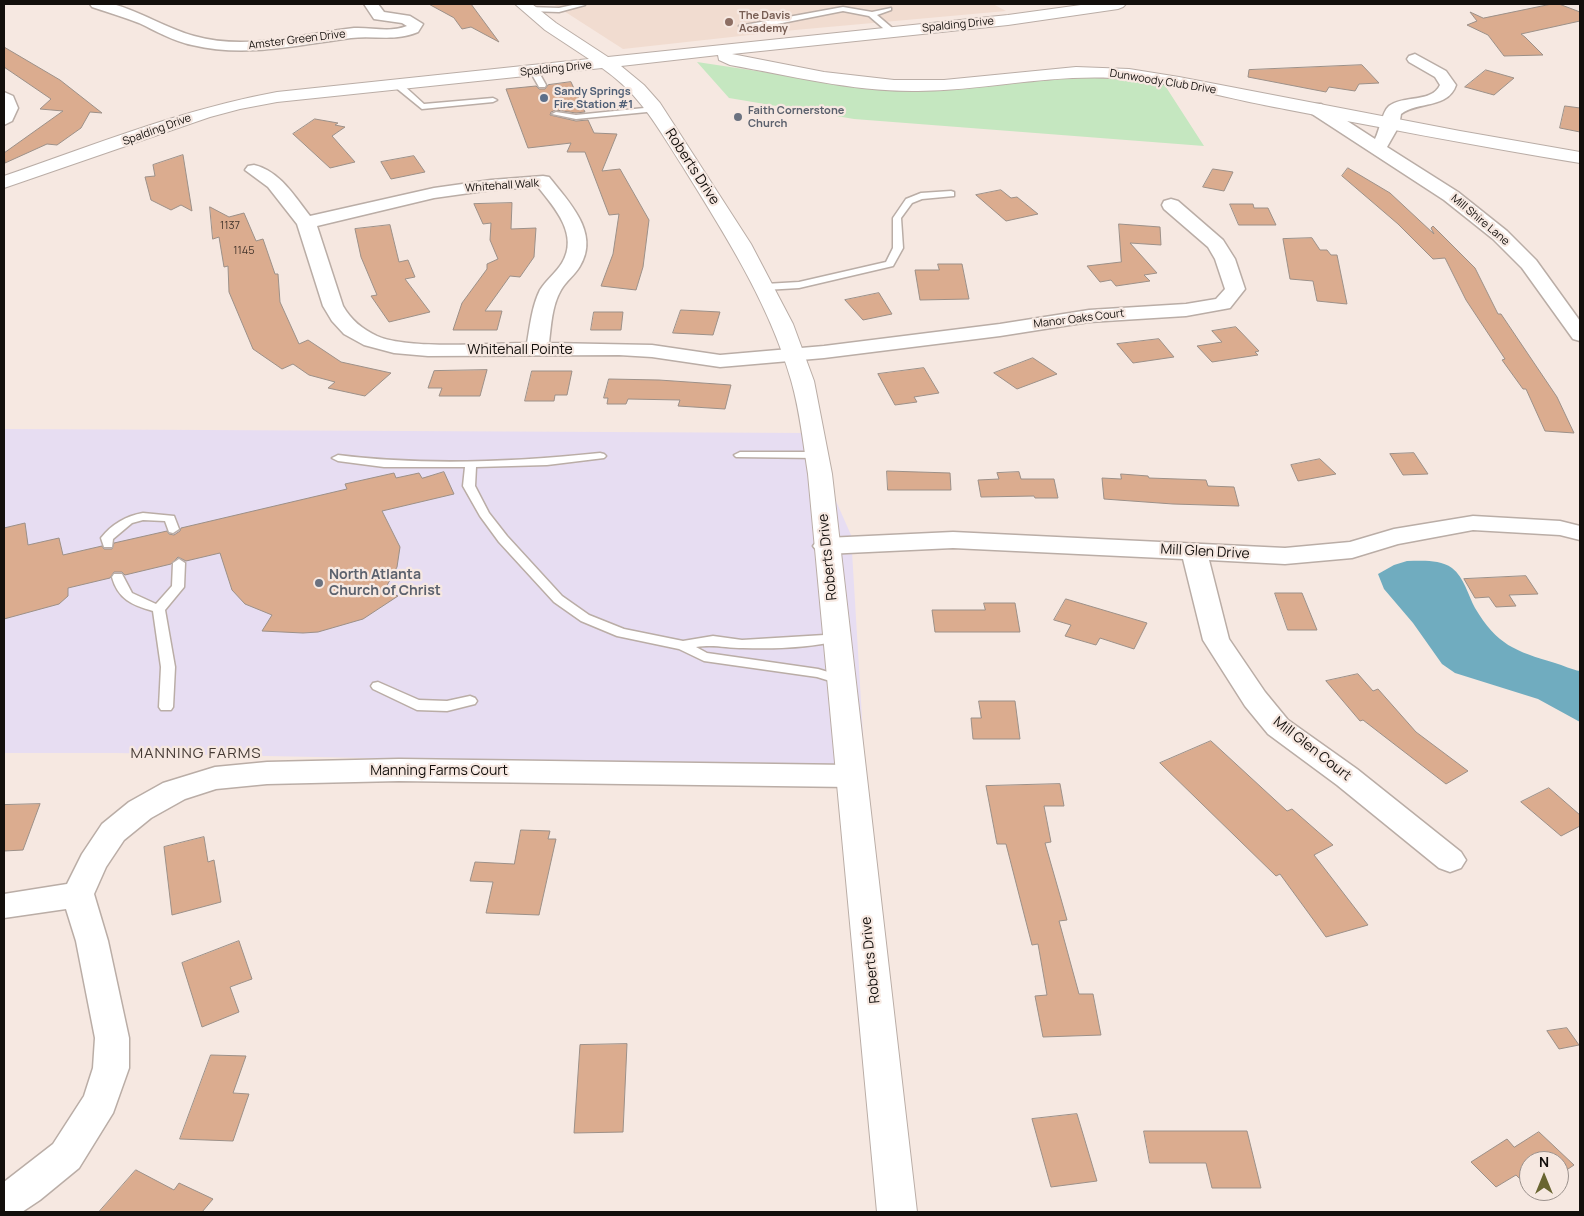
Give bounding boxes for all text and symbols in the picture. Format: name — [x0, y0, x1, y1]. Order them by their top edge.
place label: The Davis Academy — [739, 9, 790, 35]
street label: Spalding Drive — [921, 15, 995, 35]
marker: The Davis Academy — [723, 16, 735, 28]
street label: Amster Green Drive — [248, 28, 346, 52]
street label: Spalding Drive — [519, 59, 593, 79]
street label: Dunwoody Club Drive — [1109, 67, 1217, 97]
place label: Sandy Springs Fire Station #1 — [554, 85, 633, 111]
marker: Sandy Springs Fire Station #1 — [538, 92, 550, 104]
place label: Faith Cornerstone Church — [748, 104, 844, 130]
street label: Spalding Drive — [121, 111, 193, 149]
marker: Faith Cornerstone Church — [732, 111, 744, 123]
street label: Roberts Drive — [661, 126, 723, 208]
street label: Whitehall Walk — [465, 177, 539, 195]
street label: Mill Shire Lane — [1448, 192, 1512, 248]
house number: 1137 — [220, 219, 240, 233]
house number: 1145 — [233, 244, 255, 258]
street label: Manor Oaks Court — [1033, 307, 1125, 331]
street label: Whitehall Pointe — [467, 342, 573, 358]
street label: Roberts Drive — [815, 513, 841, 601]
street label: Mill Glen Drive — [1160, 541, 1250, 563]
place label: North Atlanta Church of Christ — [329, 567, 441, 600]
marker: North Atlanta Church of Christ — [313, 577, 325, 589]
street label: Mill Glen Court — [1270, 713, 1354, 785]
district label: MANNING FARMS — [129, 745, 263, 763]
street label: Manning Farms Court — [370, 763, 508, 779]
street label: Roberts Drive — [858, 916, 884, 1004]
north arrow — [1519, 1151, 1569, 1201]
text: N — [1539, 1152, 1549, 1171]

